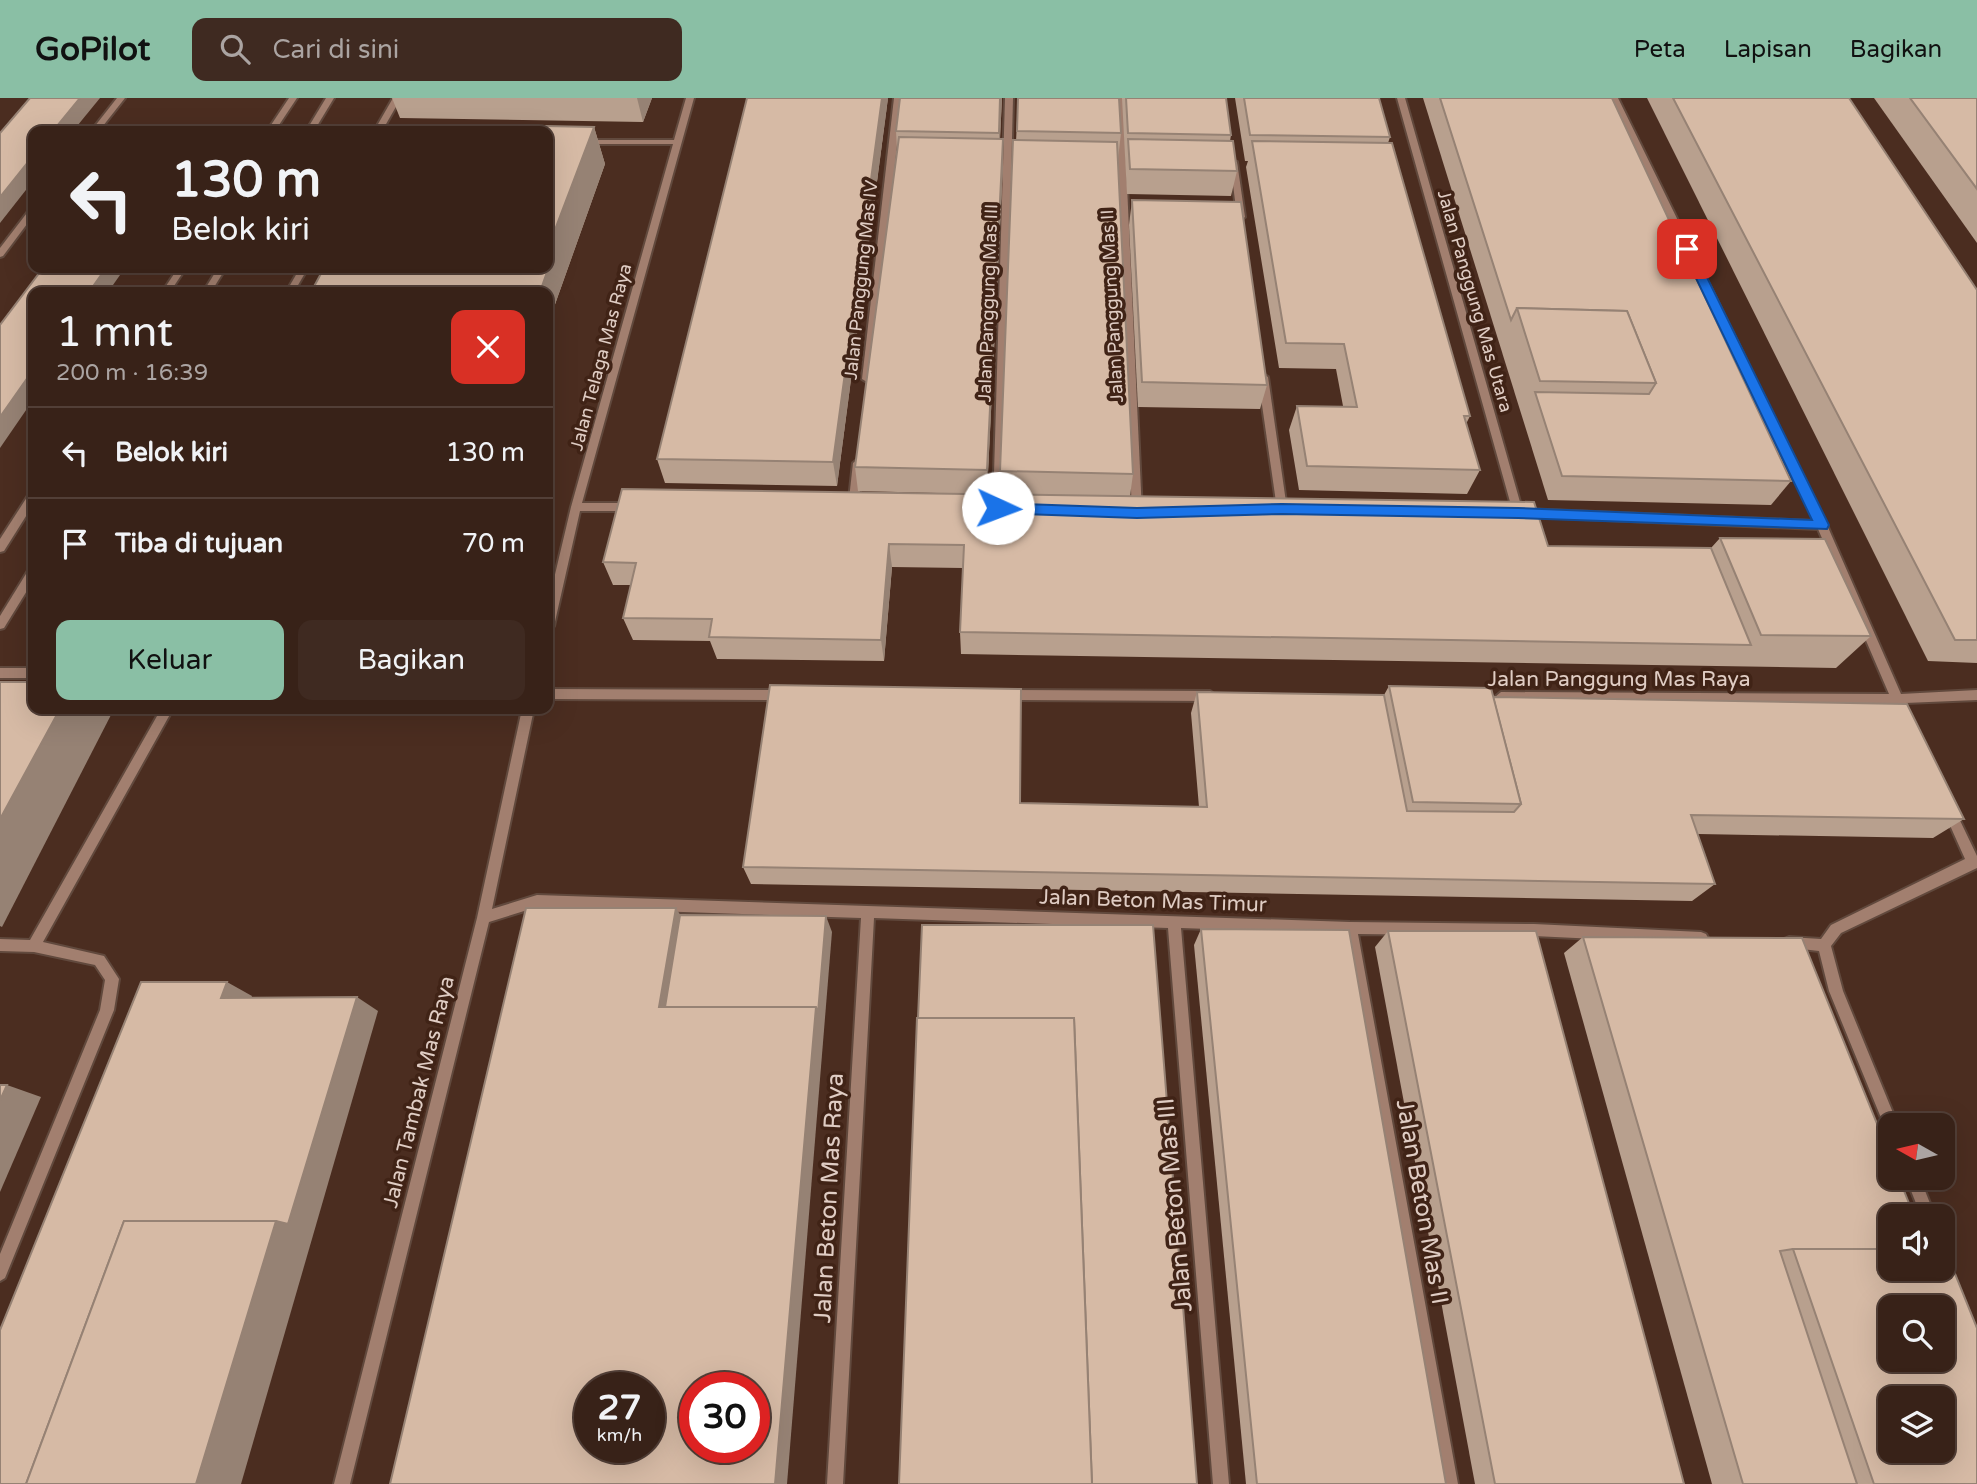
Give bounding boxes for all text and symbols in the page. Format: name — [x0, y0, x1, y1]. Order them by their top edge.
search box — [192, 18, 682, 81]
text: GoPilot — [35, 30, 150, 69]
icon: search — [216, 30, 254, 68]
text: Cari di sini — [272, 34, 399, 65]
text: Peta — [1634, 35, 1686, 64]
text: Lapisan — [1724, 35, 1812, 64]
text: Bagikan — [1850, 35, 1942, 64]
text: 130 m — [171, 151, 321, 210]
icon: left — [56, 154, 147, 245]
street label: Jalan Panggung Mas IV — [840, 179, 882, 381]
street label: Jalan Panggung Mas Utara — [1433, 187, 1517, 415]
street label: Jalan Panggung Mas III — [974, 204, 1002, 402]
street label: Jalan Panggung Mas II — [1096, 209, 1128, 403]
text: Belok kiri — [171, 211, 310, 249]
pin — [1657, 219, 1717, 279]
icon: arrive — [1668, 230, 1706, 268]
street label: Jalan Telaga Mas Raya — [565, 261, 637, 453]
text: 1 mnt — [56, 307, 173, 358]
button: close — [451, 310, 525, 384]
text: 200 m · 16:39 — [56, 359, 208, 387]
icon: left — [56, 434, 94, 472]
text: Belok kiri — [115, 437, 228, 468]
text: 130 m — [445, 437, 525, 468]
position arrow — [961, 471, 1035, 545]
icon: arrive — [56, 525, 94, 563]
text: Tiba di tujuan — [115, 528, 283, 559]
text: 70 m — [462, 528, 525, 559]
button: Keluar — [56, 620, 284, 700]
button: Bagikan — [298, 620, 525, 700]
street label: Jalan Panggung Mas Raya — [1488, 667, 1750, 692]
street label: Jalan Beton Mas Timur — [1039, 885, 1267, 917]
street label: Jalan Tambak Mas Raya — [378, 973, 460, 1211]
street label: Jalan Beton Mas Raya — [808, 1072, 850, 1324]
street label: Jalan Beton Mas III — [1151, 1097, 1199, 1313]
street label: Jalan Beton Mas II — [1390, 1097, 1454, 1307]
north arrow — [1878, 1113, 1955, 1190]
map controls — [1878, 1113, 1955, 1463]
button: sound — [1878, 1204, 1955, 1281]
button: search — [1878, 1295, 1955, 1372]
speed limit sign: 30 — [679, 1372, 770, 1463]
button: layers — [1878, 1386, 1955, 1463]
text: 27 — [598, 1387, 641, 1429]
text: km/h — [597, 1424, 642, 1446]

